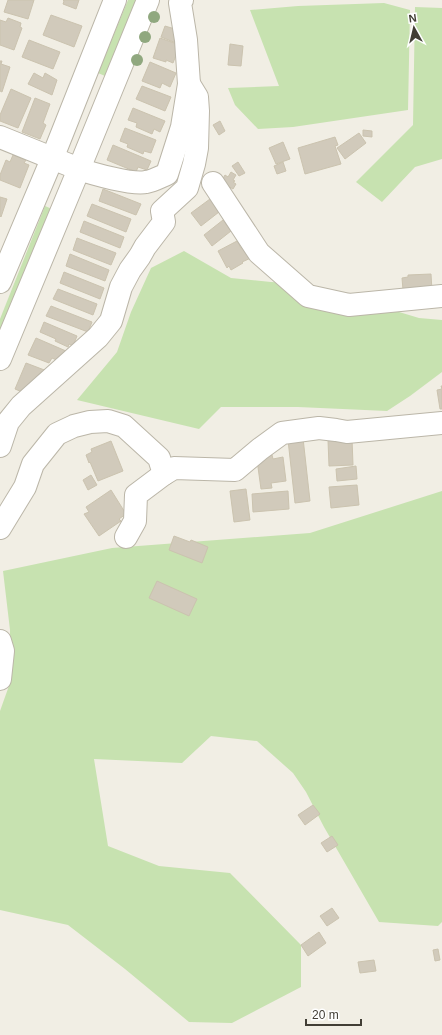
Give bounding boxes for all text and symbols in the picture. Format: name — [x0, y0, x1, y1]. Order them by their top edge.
north arrow — [394, 8, 434, 48]
text: N — [408, 12, 417, 25]
scale bar — [306, 1001, 361, 1027]
text: 20 m — [312, 1008, 339, 1022]

